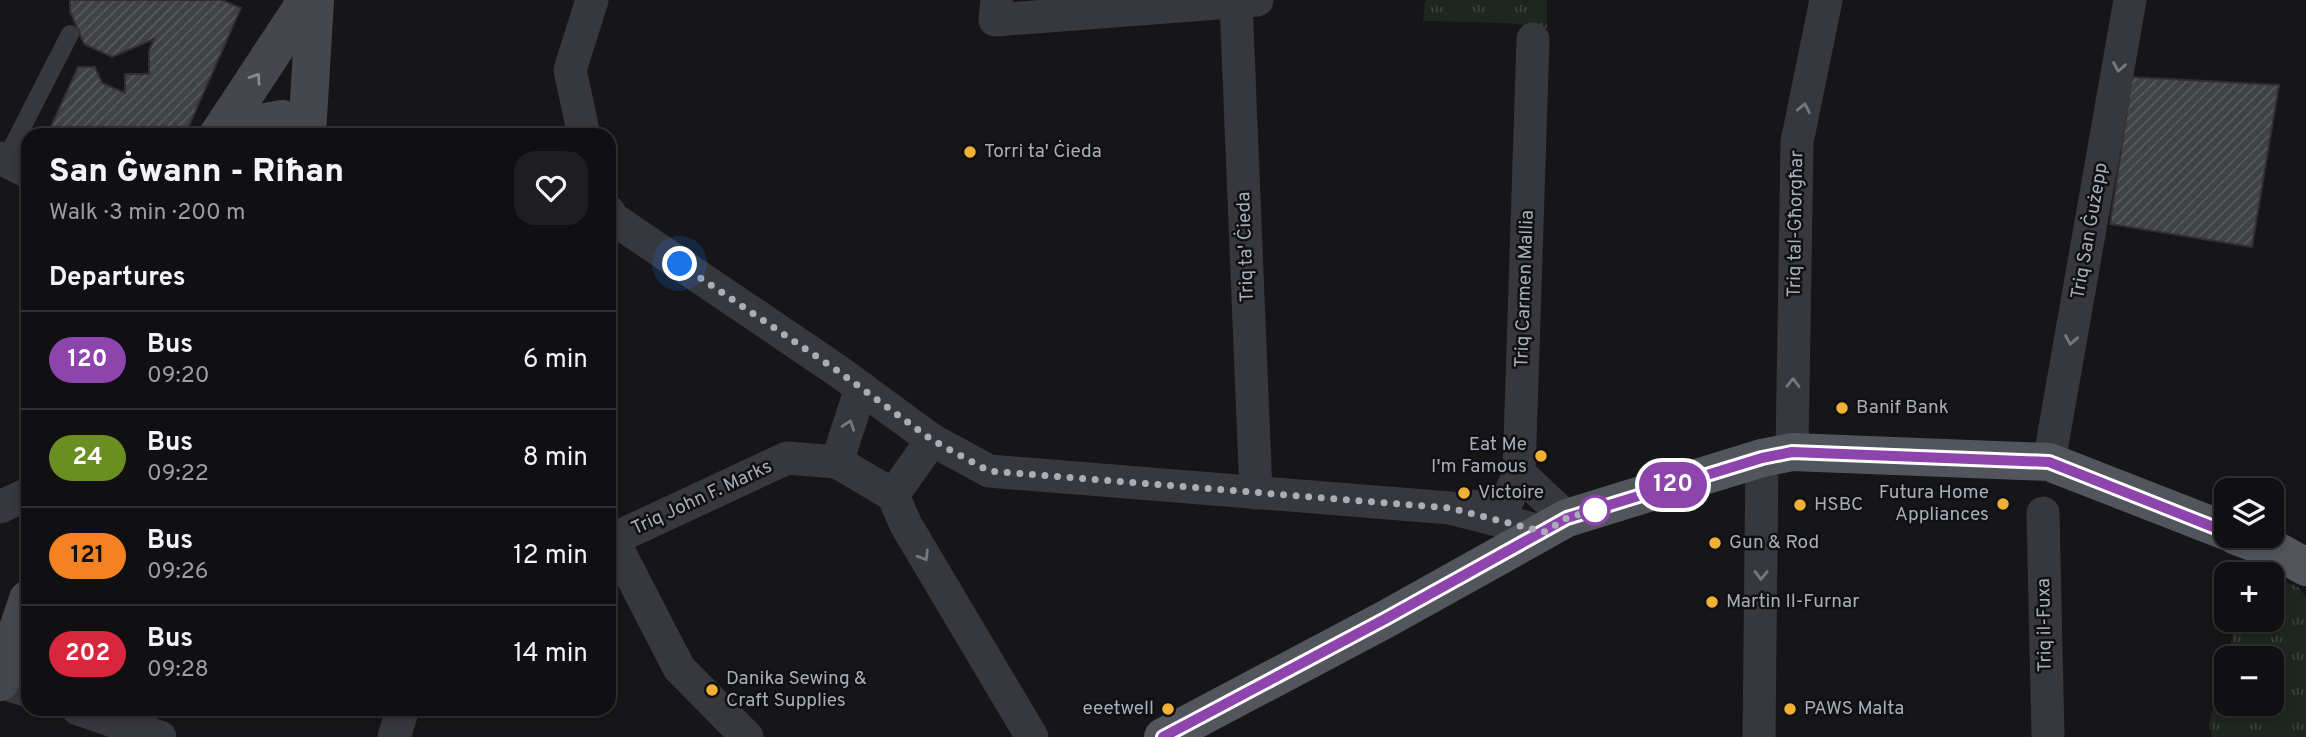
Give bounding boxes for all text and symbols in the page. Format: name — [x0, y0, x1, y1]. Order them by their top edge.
one-way arrow — [2112, 61, 2127, 73]
one-way arrow — [247, 72, 260, 85]
one-way arrow — [1796, 102, 1811, 114]
place label: Torri ta' Ċieda — [984, 139, 1102, 164]
marker: Torri ta' Ċieda — [962, 144, 978, 160]
street label: Triq tal-Għorgħar — [1783, 150, 1809, 298]
button: heart — [514, 151, 588, 225]
text: San Ġwann - Riħan — [49, 152, 344, 194]
street label: Triq San Ġużepp — [2065, 161, 2114, 301]
street label: Triq ta' Ċieda — [1231, 191, 1260, 303]
text: Walk · 3 min · 200 m — [49, 199, 246, 228]
street label: Triq Carmen Mallia — [1510, 210, 1540, 368]
your location — [662, 246, 697, 281]
text: Departures — [49, 262, 186, 295]
text: Bus — [147, 329, 193, 362]
one-way arrow — [2064, 334, 2079, 345]
text: 6 min — [523, 344, 588, 377]
text: 120 — [67, 345, 108, 375]
text: 09:20 — [147, 362, 210, 391]
one-way arrow — [1785, 378, 1801, 388]
place label: Banif Bank — [1856, 396, 1949, 420]
marker: Banif Bank — [1834, 400, 1850, 416]
one-way arrow — [840, 419, 855, 431]
text: Bus — [147, 427, 193, 460]
place label: Eat Me I'm Famous — [1431, 433, 1527, 479]
text: 8 min — [523, 442, 588, 475]
text: 24 — [72, 443, 103, 473]
marker: Eat Me I'm Famous — [1533, 448, 1549, 464]
street label: Triq John F. Marks — [628, 455, 776, 541]
text: 09:22 — [147, 460, 209, 489]
line badge: 120 — [1633, 462, 1713, 508]
text: 120 — [1653, 470, 1693, 500]
map controls — [2214, 478, 2284, 716]
button: layers — [2214, 478, 2284, 548]
place label: Victoire — [1478, 481, 1544, 505]
place label: Futura Home Appliances — [1879, 481, 1989, 527]
marker: Victoire — [1456, 485, 1472, 501]
place label: HSBC — [1814, 493, 1863, 517]
unlabelled marker — [1580, 495, 1610, 525]
marker: Futura Home Appliances — [1995, 496, 2011, 512]
marker: HSBC — [1792, 497, 1808, 513]
text: Bus — [147, 525, 193, 558]
place label: Gun & Rod — [1729, 531, 1819, 555]
marker: Gun & Rod — [1707, 535, 1723, 551]
text: 12 min — [513, 540, 588, 573]
text: 121 — [71, 541, 104, 571]
one-way arrow — [916, 548, 929, 561]
text: 09:26 — [147, 558, 208, 587]
button: + — [2214, 562, 2284, 632]
one-way arrow — [1753, 570, 1769, 581]
street label: Triq il-Fuxa — [2032, 578, 2058, 672]
place label: Martin Il-Furnar — [1726, 590, 1860, 614]
marker: Martin Il-Furnar — [1704, 594, 1720, 610]
text: Bus — [147, 623, 193, 656]
text: 14 min — [513, 638, 588, 671]
text: 202 — [65, 639, 110, 669]
button: − — [2214, 646, 2284, 716]
text: 09:28 — [147, 656, 209, 685]
place label: Danika Sewing & Craft Supplies — [726, 667, 867, 713]
marker: Danika Sewing & Craft Supplies — [704, 682, 720, 698]
place label: eeetwell — [1082, 697, 1154, 721]
place label: PAWS Malta — [1804, 697, 1904, 721]
marker: eeetwell — [1160, 701, 1176, 717]
marker: PAWS Malta — [1782, 701, 1798, 717]

